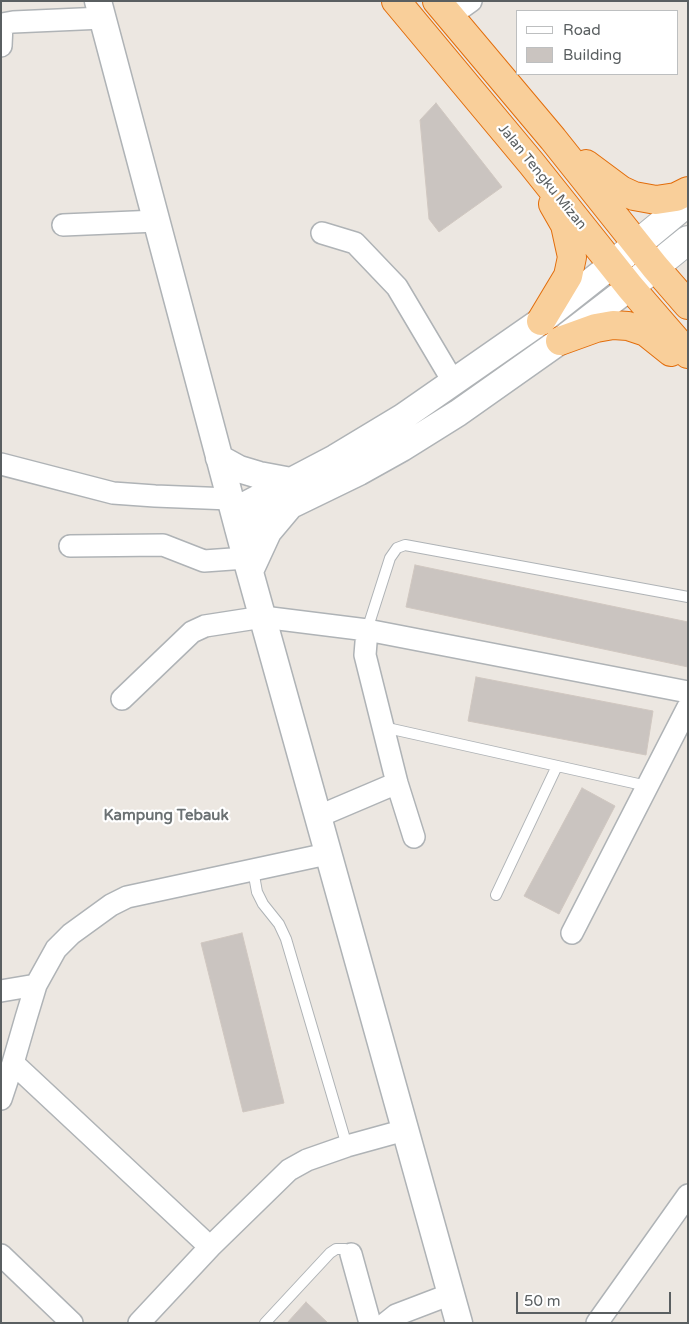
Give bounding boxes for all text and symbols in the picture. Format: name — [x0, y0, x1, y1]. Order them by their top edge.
legend — [516, 10, 679, 75]
text: Road — [563, 21, 601, 39]
text: Building — [563, 46, 622, 64]
street label: Jalan Tengku Mizan — [494, 121, 590, 233]
district label: Kampung Tebauk — [103, 807, 229, 825]
scale bar — [519, 1282, 674, 1314]
text: 50 m — [524, 1292, 561, 1310]

